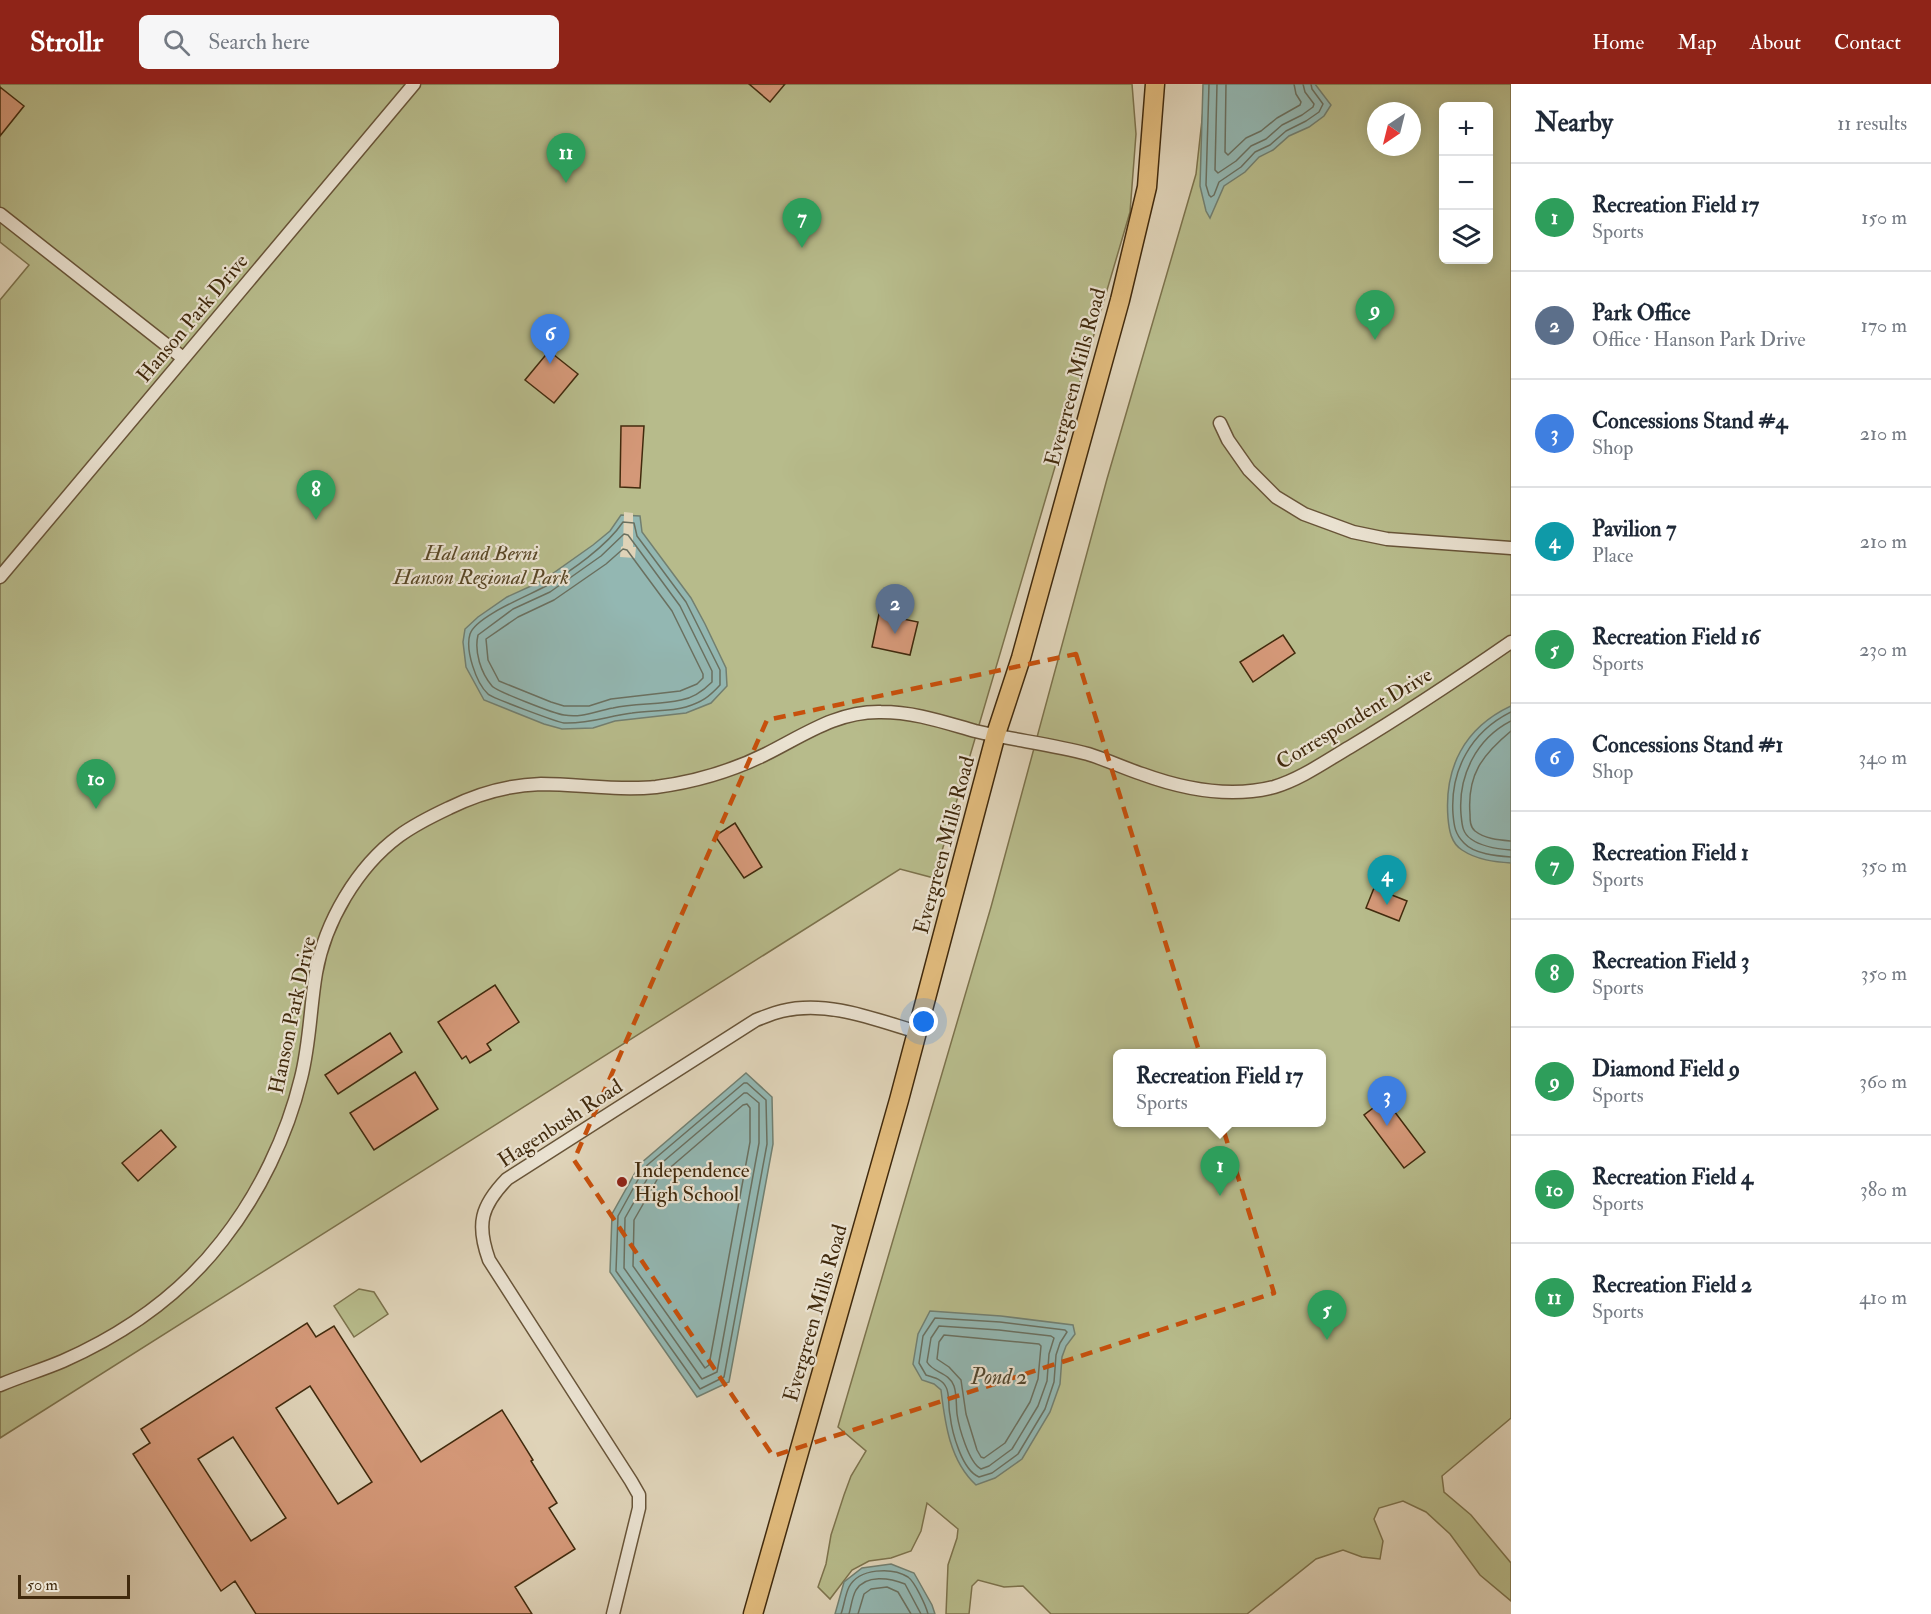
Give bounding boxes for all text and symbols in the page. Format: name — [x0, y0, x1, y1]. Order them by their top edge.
search box — [139, 15, 559, 69]
text: Strollr — [30, 25, 103, 60]
icon: search — [160, 26, 193, 59]
text: Search here — [208, 28, 310, 56]
text: Home — [1592, 29, 1644, 56]
text: Map — [1677, 29, 1717, 56]
text: About — [1750, 29, 1801, 56]
text: Contact — [1834, 29, 1901, 56]
north arrow — [1367, 102, 1421, 156]
map controls — [1439, 102, 1493, 264]
button: + — [1439, 102, 1493, 156]
text: Nearby — [1535, 107, 1613, 139]
text: 11 results — [1837, 111, 1907, 136]
pin: 11 — [546, 134, 586, 183]
button: − — [1439, 156, 1493, 210]
text: Recreation Field 17 — [1592, 191, 1759, 219]
pin: 7 — [782, 198, 822, 248]
text: 1 — [1551, 205, 1558, 230]
text: 150 m — [1861, 205, 1907, 230]
button: layers — [1439, 210, 1493, 264]
text: Sports — [1592, 219, 1644, 244]
street label: Hanson Park Drive — [131, 248, 254, 388]
street label: Evergreen Mills Road — [1039, 285, 1112, 469]
pin: 9 — [1356, 290, 1394, 340]
text: Park Office — [1592, 299, 1690, 327]
text: 2 — [1549, 313, 1560, 338]
text: 170 m — [1861, 313, 1907, 338]
pin: 6 — [530, 314, 570, 364]
text: Office · Hanson Park Drive — [1592, 327, 1806, 352]
text: Concessions Stand #4 — [1592, 407, 1787, 435]
text: 3 — [1551, 421, 1558, 446]
text: 210 m — [1860, 421, 1907, 446]
text: Shop — [1592, 435, 1633, 460]
pin: 8 — [296, 470, 336, 520]
text: Pavilion 7 — [1592, 515, 1676, 543]
text: 4 — [1549, 529, 1560, 554]
text: 210 m — [1860, 529, 1907, 554]
park label: Hal and Berni Hanson Regional Park — [392, 540, 569, 591]
text: Place — [1592, 543, 1633, 568]
pin: 2 — [876, 584, 914, 634]
text: Recreation Field 16 — [1592, 623, 1760, 651]
text: 5 — [1550, 637, 1559, 662]
text: 230 m — [1859, 637, 1907, 662]
text: Sports — [1592, 651, 1644, 676]
street label: Correspondent Drive — [1271, 661, 1438, 776]
text: Concessions Stand #1 — [1592, 731, 1783, 759]
text: 6 — [1549, 745, 1560, 770]
text: 340 m — [1859, 745, 1907, 770]
street label: Evergreen Mills Road — [908, 753, 981, 937]
text: Shop — [1592, 759, 1633, 784]
pin: 10 — [76, 760, 116, 809]
text: Recreation Field 1 — [1592, 839, 1749, 867]
text: 7 — [1550, 853, 1559, 878]
text: 350 m — [1861, 853, 1907, 878]
pin: 4 — [1368, 856, 1406, 905]
text: Sports — [1592, 867, 1644, 892]
street label: Hanson Park Drive — [263, 934, 322, 1096]
text: Recreation Field 3 — [1592, 947, 1749, 975]
text: 8 — [1550, 961, 1559, 986]
text: 350 m — [1861, 961, 1907, 986]
text: Sports — [1592, 975, 1644, 1000]
your location — [909, 1007, 938, 1036]
popup — [1113, 1049, 1326, 1127]
text: Diamond Field 9 — [1592, 1055, 1740, 1083]
text: Recreation Field 17 — [1136, 1062, 1303, 1090]
text: 9 — [1549, 1069, 1560, 1094]
text: 360 m — [1859, 1069, 1907, 1094]
street label: Hagenbush Road — [493, 1073, 628, 1174]
pin: 3 — [1368, 1076, 1406, 1126]
text: Sports — [1592, 1083, 1644, 1108]
text: Sports — [1136, 1090, 1188, 1115]
pin: 1 — [1200, 1146, 1240, 1196]
place label: Independence High School — [634, 1157, 750, 1208]
text: Recreation Field 4 — [1592, 1163, 1753, 1191]
marker: Independence High School — [615, 1175, 629, 1189]
text: 10 — [1546, 1177, 1563, 1202]
text: 380 m — [1860, 1177, 1907, 1202]
text: Sports — [1592, 1191, 1644, 1216]
street label: Evergreen Mills Road — [777, 1221, 854, 1405]
text: Recreation Field 2 — [1592, 1271, 1752, 1299]
text: 11 — [1547, 1285, 1562, 1310]
text: 410 m — [1859, 1285, 1907, 1310]
pin: 5 — [1308, 1290, 1346, 1340]
text: Sports — [1592, 1299, 1644, 1324]
water label: Pond 2 — [970, 1363, 1027, 1391]
scale bar — [18, 1572, 130, 1600]
text: 50 m — [27, 1575, 58, 1595]

